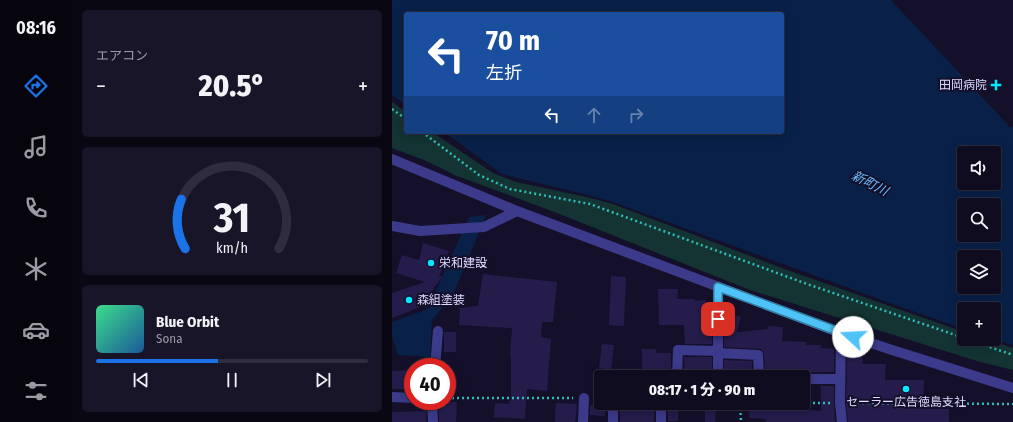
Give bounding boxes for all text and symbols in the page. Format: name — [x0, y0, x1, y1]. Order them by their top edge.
text: 08:16 — [16, 17, 56, 39]
text: 70 m — [486, 24, 540, 57]
icon: left — [420, 28, 472, 80]
text: エアコン — [96, 48, 148, 63]
text: 左折 — [486, 62, 522, 84]
text: 20.5° — [199, 68, 265, 104]
icon: directions — [22, 72, 50, 100]
text: − — [96, 73, 106, 100]
text: + — [358, 73, 368, 100]
place label: 田岡病院 — [939, 78, 987, 92]
marker: 田岡病院 — [990, 79, 1002, 91]
icon: left — [541, 104, 563, 126]
icon: ahead — [583, 104, 605, 126]
icon: right — [625, 104, 647, 126]
icon: music — [22, 133, 50, 161]
map controls — [957, 146, 1001, 346]
button: sound — [957, 146, 1001, 190]
water label: 新町川 — [849, 167, 893, 199]
text: 31 — [213, 193, 250, 243]
icon: phone — [22, 194, 50, 222]
button: search — [957, 198, 1001, 242]
text: km/h — [216, 240, 248, 257]
button: layers — [957, 250, 1001, 294]
icon: climate — [22, 255, 50, 283]
place label: 栄和建設 — [439, 256, 487, 270]
marker: 栄和建設 — [426, 258, 436, 268]
place label: 森組塗装 — [417, 293, 465, 307]
marker: 森組塗装 — [404, 295, 414, 305]
pin — [701, 302, 735, 336]
button: + — [957, 302, 1001, 346]
icon: arrive — [707, 308, 729, 330]
text: Blue Orbit — [156, 313, 219, 331]
icon: car — [22, 316, 50, 344]
position arrow — [832, 316, 874, 358]
text: Sona — [156, 331, 183, 346]
speed limit sign: 40 — [404, 358, 456, 410]
icon: previous — [130, 369, 152, 391]
icon: pause — [221, 369, 243, 391]
icon: next — [312, 369, 334, 391]
icon: filters — [22, 377, 50, 405]
text: 08:17 · 1 分 · 90 m — [649, 381, 755, 399]
marker: セーラー広告徳島支社 — [901, 384, 911, 394]
place label: セーラー広告徳島支社 — [846, 395, 966, 409]

